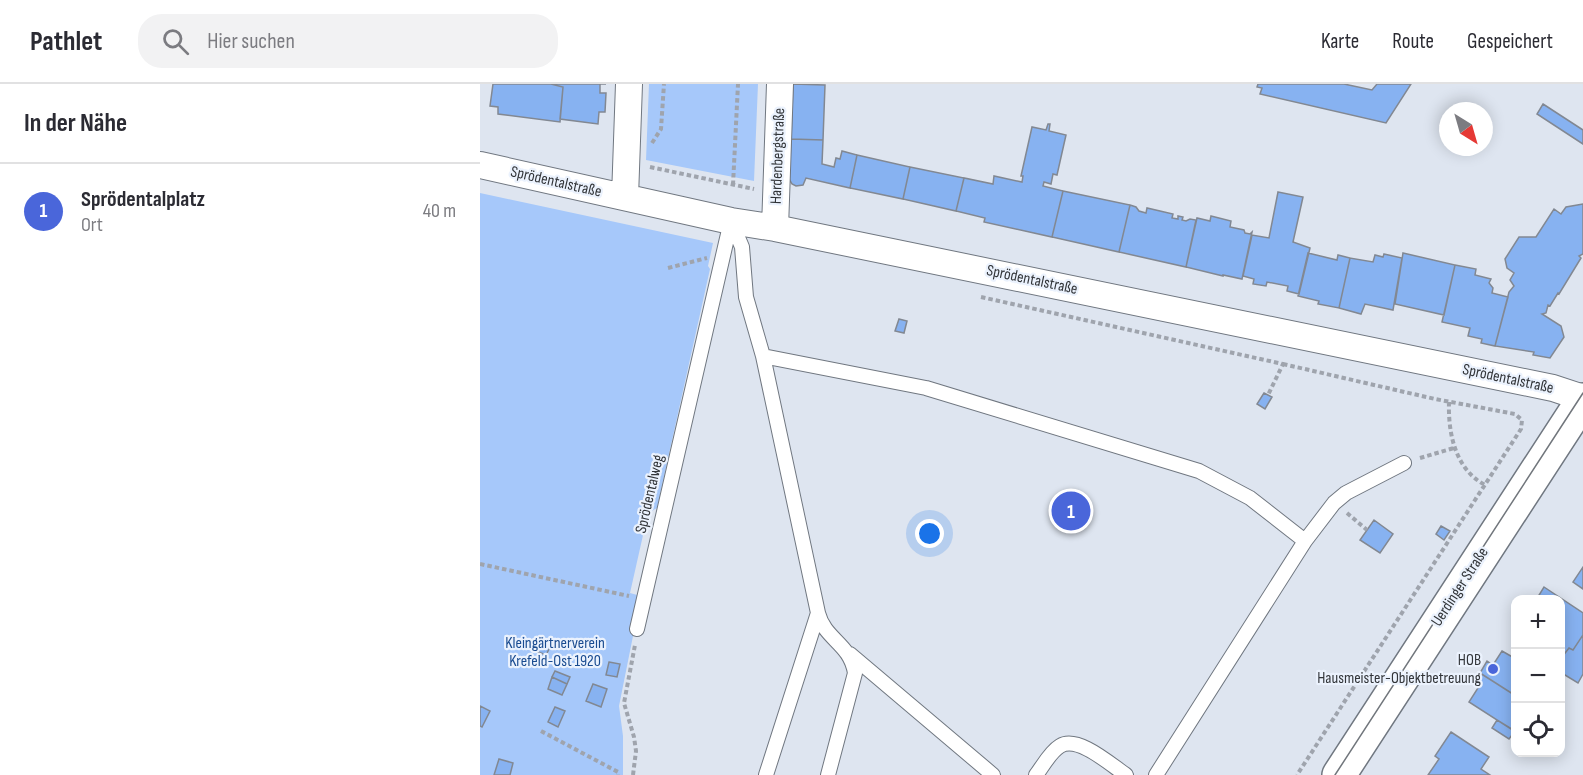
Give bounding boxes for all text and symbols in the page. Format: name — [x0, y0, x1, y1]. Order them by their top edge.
search box — [138, 14, 558, 68]
text: Pathlet — [30, 25, 102, 58]
icon: search — [159, 25, 192, 58]
text: Hier suchen — [207, 28, 295, 55]
text: Karte — [1321, 29, 1359, 54]
text: Route — [1392, 29, 1434, 54]
text: Gespeichert — [1467, 29, 1553, 54]
north arrow — [1439, 102, 1493, 156]
street label: Hardenbergstraße — [767, 107, 789, 205]
text: In der Nähe — [24, 108, 127, 139]
street label: Sprödentalstraße — [509, 162, 603, 202]
text: Sprödentalplatz — [81, 186, 205, 213]
text: 1 — [40, 199, 47, 223]
text: 40 m — [423, 199, 456, 223]
text: Ort — [81, 213, 103, 237]
street label: Sprödentalstraße — [985, 261, 1079, 299]
street label: Sprödentalstraße — [1461, 360, 1555, 398]
street label: Sprödentalweg — [632, 453, 668, 535]
pin: 1 — [1052, 488, 1090, 534]
your location — [915, 519, 944, 548]
street label: Uerdinger Straße — [1427, 544, 1493, 630]
map controls — [1511, 595, 1565, 757]
button: + — [1511, 595, 1565, 649]
park label: Kleingärtnerverein Krefeld-Ost 1920 — [505, 634, 605, 671]
button: − — [1511, 649, 1565, 703]
place label: HOB Hausmeister-Objektbetreuung — [1317, 651, 1481, 688]
marker: HOB Hausmeister-Objektbetreuung — [1486, 662, 1500, 676]
button: locate — [1511, 703, 1565, 757]

